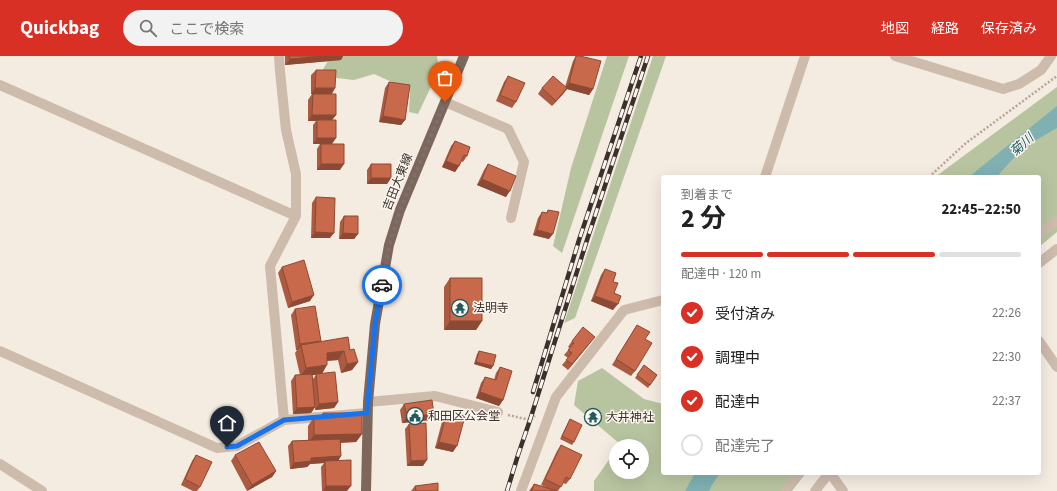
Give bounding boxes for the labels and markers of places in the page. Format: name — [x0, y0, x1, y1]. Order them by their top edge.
pin — [428, 61, 462, 102]
temple icon: 法明寺 — [450, 298, 470, 318]
place label: 法明寺 — [473, 300, 509, 317]
pin — [210, 406, 244, 447]
public building icon: 和田区公会堂 — [405, 406, 425, 426]
temple icon: 大井神社 — [583, 407, 603, 427]
place label: 和田区公会堂 — [428, 408, 500, 425]
place label: 大井神社 — [606, 409, 654, 426]

